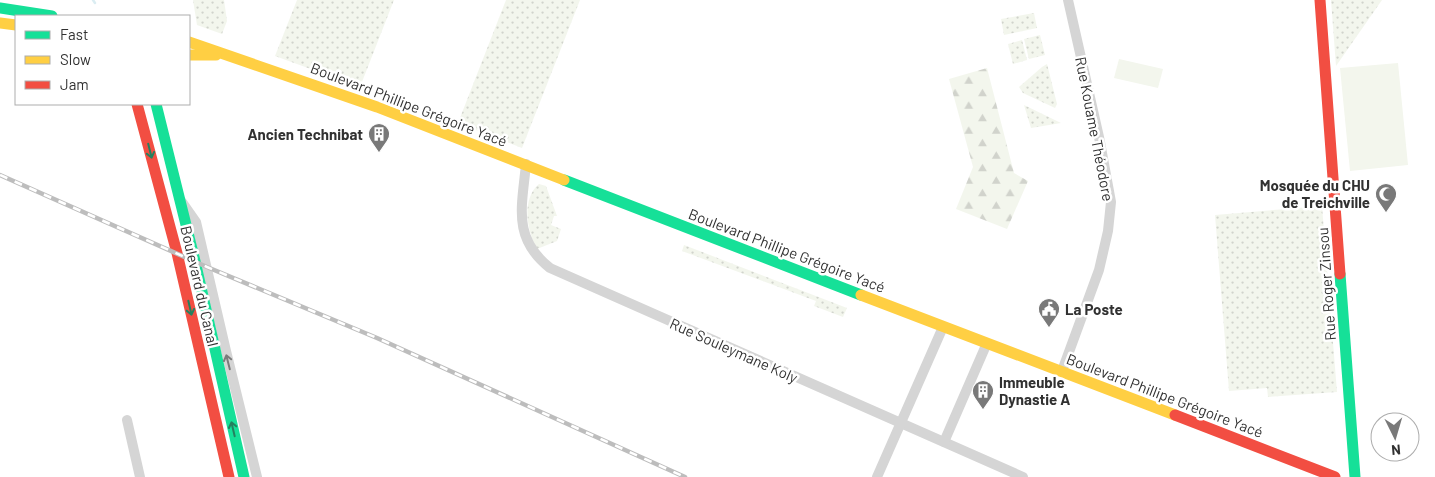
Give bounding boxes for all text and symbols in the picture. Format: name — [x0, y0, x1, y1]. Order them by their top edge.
legend — [15, 15, 190, 105]
text: Fast — [60, 25, 88, 43]
text: Slow — [60, 50, 91, 68]
street label: Rue Kouame Théodore — [1072, 55, 1118, 203]
street label: Boulevard Phillipe Grégoire Yacé — [308, 58, 510, 150]
text: Jam — [60, 75, 89, 93]
building icon: Ancien Technibat — [367, 122, 391, 153]
place label: Ancien Technibat — [248, 125, 363, 143]
one-way arrow — [146, 142, 156, 158]
place label: Mosquée du CHU de Treichville — [1260, 176, 1370, 211]
mosque icon: Mosquée du CHU de Treichville — [1374, 182, 1398, 213]
street label: Boulevard Phillipe Grégoire Yacé — [686, 204, 888, 296]
street label: Boulevard du Canal — [177, 224, 223, 348]
street label: Rue Roger Zinsou — [1313, 227, 1339, 341]
public building icon: La Poste — [1037, 297, 1061, 328]
one-way arrow — [186, 300, 195, 316]
place label: La Poste — [1065, 300, 1123, 318]
street label: Rue Souleymane Koly — [667, 314, 801, 386]
street label: Boulevard Phillipe Grégoire Yacé — [1064, 349, 1266, 441]
one-way arrow — [223, 354, 233, 370]
place label: Immeuble Dynastie A — [999, 373, 1070, 408]
building icon: Immeuble Dynastie A — [971, 379, 995, 410]
north arrow — [1370, 412, 1420, 462]
one-way arrow — [228, 422, 237, 438]
text: N — [1391, 442, 1402, 459]

